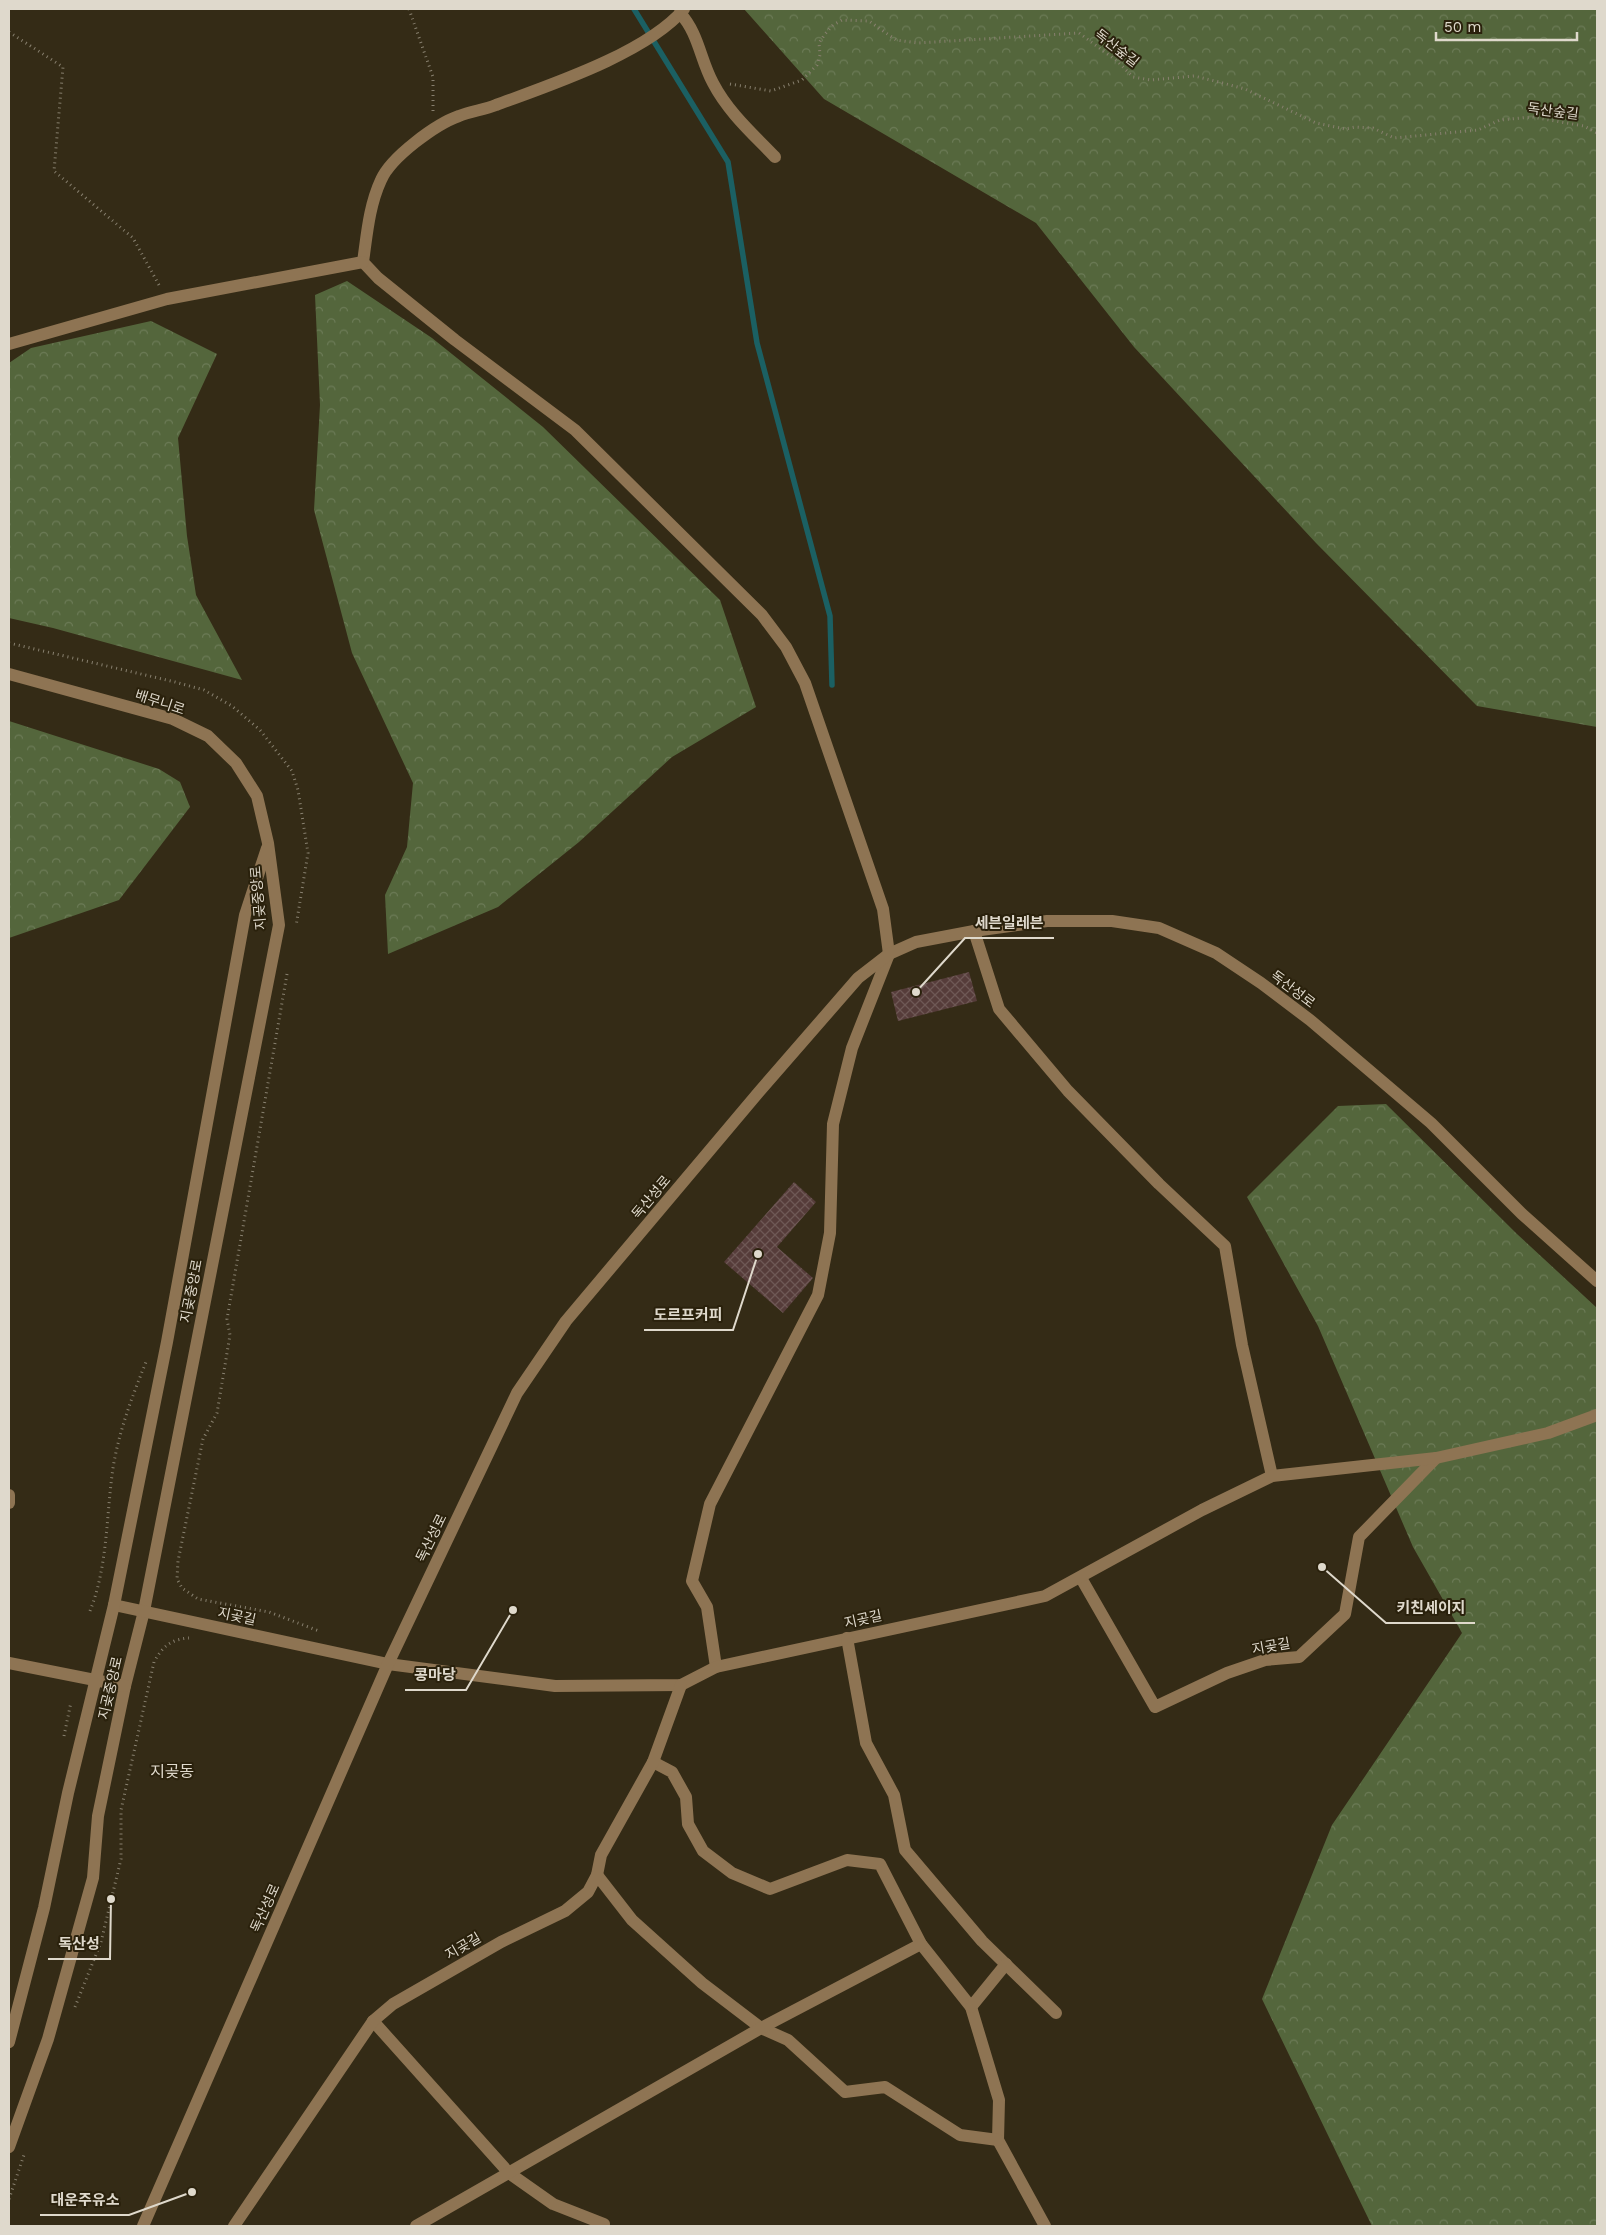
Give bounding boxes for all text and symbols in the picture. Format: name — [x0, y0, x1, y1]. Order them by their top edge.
scale bar — [1436, 10, 1577, 42]
text: 50 m — [1444, 18, 1481, 36]
street label: 독산숲길 — [1092, 26, 1142, 70]
street label: 독산숲길 — [1526, 100, 1580, 122]
street label: 배무니로 — [133, 686, 187, 718]
street label: 지곶중앙로 — [247, 865, 269, 931]
callout: 세븐일레븐 — [965, 908, 1054, 938]
text: 세븐일레븐 — [974, 914, 1044, 932]
street label: 독산성로 — [1268, 967, 1318, 1011]
street label: 독산성로 — [628, 1172, 674, 1222]
street label: 지곶중앙로 — [177, 1258, 205, 1324]
callout: 도르프커피 — [644, 1300, 733, 1330]
text: 도르프커피 — [653, 1306, 723, 1324]
street label: 독산성로 — [413, 1511, 450, 1565]
callout: 키친세이지 — [1386, 1593, 1475, 1623]
text: 키친세이지 — [1396, 1599, 1466, 1617]
street label: 지곶길 — [216, 1604, 258, 1628]
street label: 지곶길 — [842, 1607, 884, 1631]
street label: 지곶길 — [1251, 1635, 1291, 1657]
street label: 지곶중앙로 — [95, 1655, 125, 1721]
callout: 콩마당 — [405, 1660, 466, 1690]
text: 콩마당 — [414, 1666, 456, 1684]
district label: 지곶동 — [150, 1762, 194, 1781]
street label: 독산성로 — [247, 1881, 283, 1935]
callout: 독산성 — [48, 1929, 110, 1959]
street label: 지곶길 — [442, 1929, 484, 1963]
text: 독산성 — [58, 1935, 100, 1953]
callout: 대운주유소 — [40, 2185, 129, 2215]
text: 대운주유소 — [50, 2191, 120, 2209]

